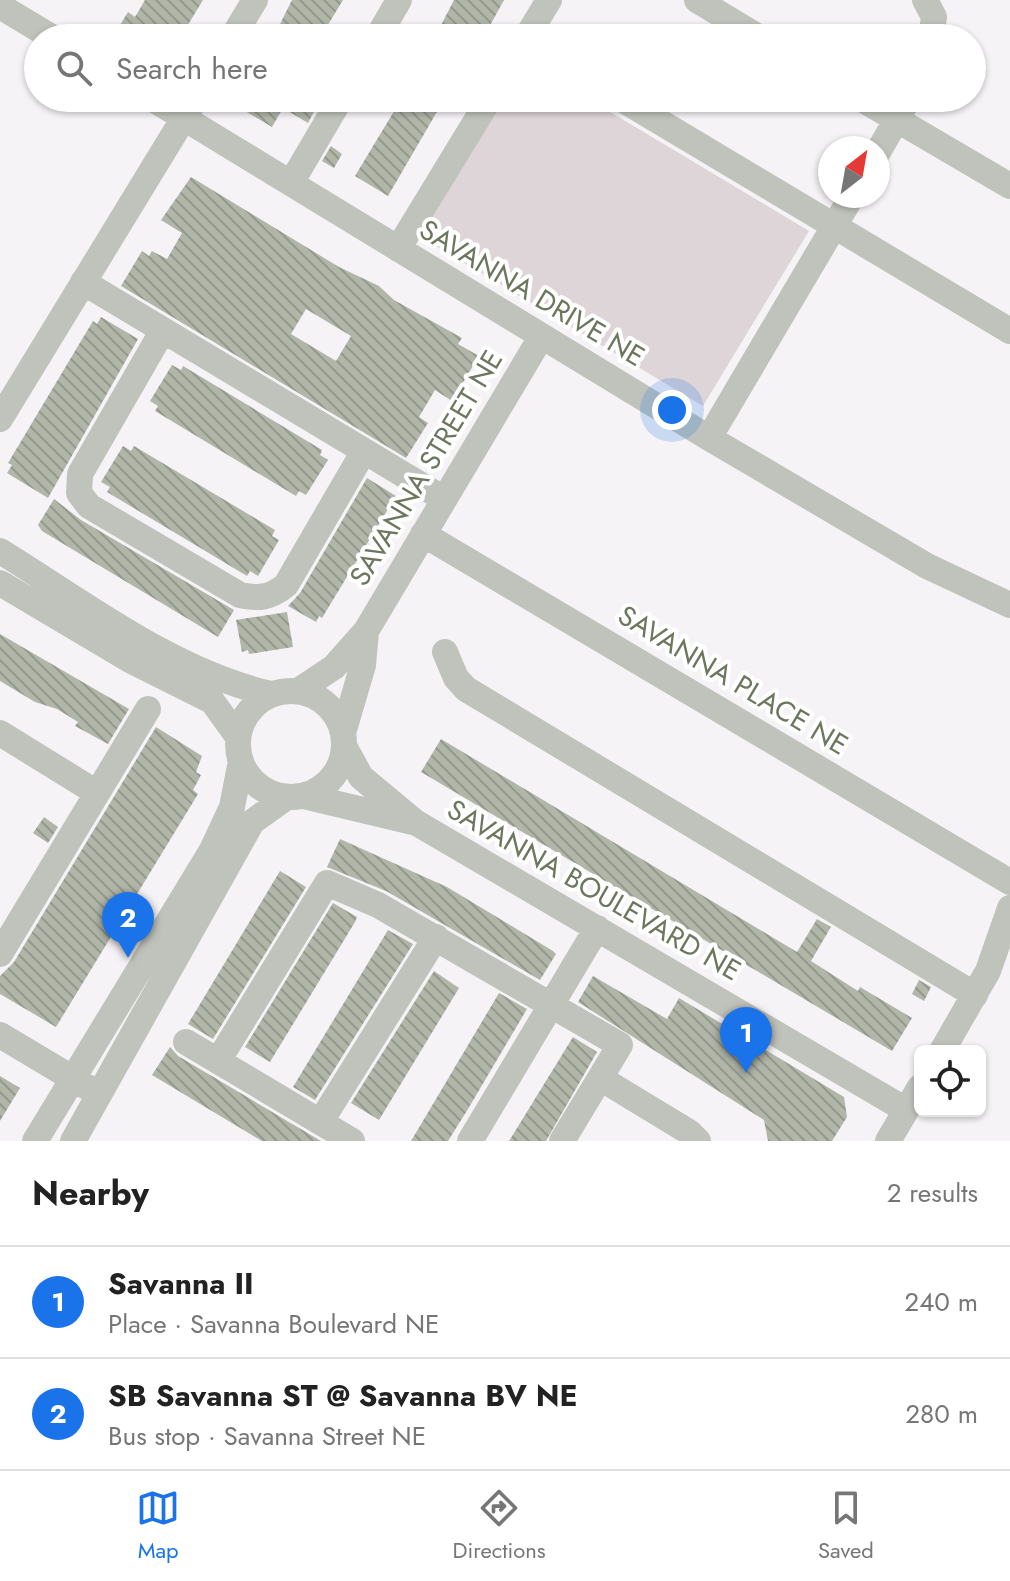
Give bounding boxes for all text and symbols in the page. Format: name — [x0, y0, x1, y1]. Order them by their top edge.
search box — [24, 24, 986, 112]
icon: search — [52, 46, 96, 90]
text: Search here — [116, 47, 268, 90]
north arrow — [818, 136, 890, 208]
street label: SAVANNA DRIVE NE — [412, 209, 652, 377]
street label: SAVANNA STREET NE — [339, 342, 513, 594]
your location — [652, 390, 692, 430]
street label: SAVANNA PLACE NE — [610, 595, 856, 765]
street label: SAVANNA BOULEVARD NE — [440, 789, 748, 991]
pin: 2 — [102, 892, 154, 958]
pin: 1 — [720, 1007, 772, 1073]
map controls — [914, 1045, 986, 1117]
button: locate — [914, 1045, 986, 1117]
text: Nearby — [32, 1169, 149, 1218]
text: 2 results — [887, 1174, 978, 1212]
text: Savanna II — [108, 1262, 254, 1305]
text: 1 — [51, 1283, 65, 1321]
text: 240 m — [904, 1283, 978, 1321]
text: Place · Savanna Boulevard NE — [108, 1305, 439, 1343]
text: SB Savanna ST @ Savanna BV NE — [108, 1374, 578, 1417]
text: 2 — [49, 1395, 67, 1433]
text: 280 m — [905, 1395, 978, 1433]
text: Bus stop · Savanna Street NE — [108, 1417, 426, 1455]
tab: Map — [136, 1486, 180, 1566]
tab: Directions — [453, 1486, 546, 1566]
tab: Saved — [818, 1486, 874, 1566]

